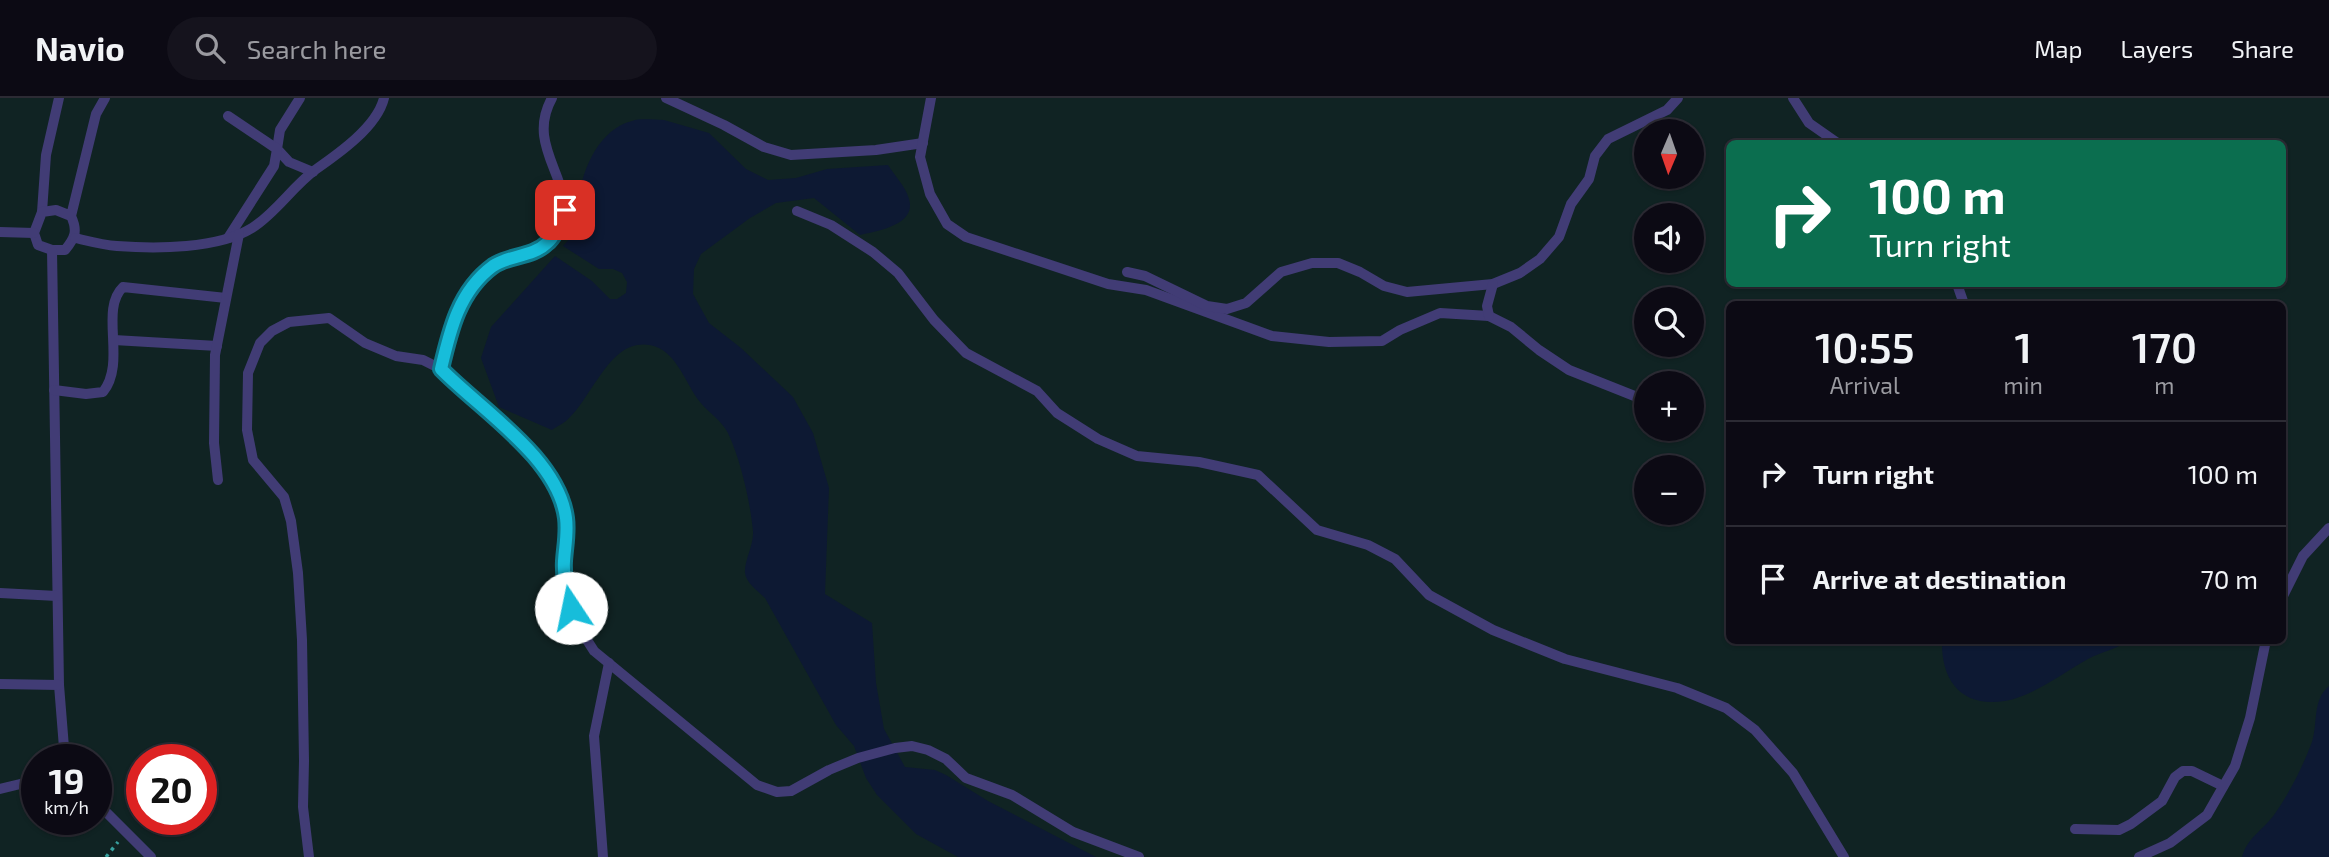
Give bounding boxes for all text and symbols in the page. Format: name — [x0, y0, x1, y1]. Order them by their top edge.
search box — [167, 17, 657, 80]
text: Navio — [35, 28, 125, 68]
icon: search — [191, 29, 229, 67]
text: Search here — [247, 33, 386, 64]
text: Map — [2034, 34, 2082, 63]
text: Layers — [2120, 34, 2193, 63]
text: Share — [2231, 34, 2294, 63]
north arrow — [1634, 119, 1704, 189]
map controls — [1634, 119, 1704, 525]
text: 100 m — [1869, 165, 2006, 224]
icon: right — [1754, 168, 1845, 259]
pin — [535, 180, 595, 240]
icon: arrive — [546, 191, 584, 229]
button: sound — [1634, 203, 1704, 273]
text: Turn right — [1869, 225, 2011, 263]
button: search — [1634, 287, 1704, 357]
text: 10:55 — [1815, 321, 1915, 371]
text: 1 — [2014, 321, 2032, 371]
text: 170 — [2132, 321, 2197, 371]
button: + — [1634, 371, 1704, 441]
text: Arrival — [1830, 371, 1900, 399]
text: min — [2004, 371, 2043, 399]
text: m — [2154, 371, 2174, 399]
button: − — [1634, 455, 1704, 525]
icon: right — [1754, 455, 1792, 493]
text: Turn right — [1813, 458, 1934, 489]
text: 100 m — [2188, 458, 2258, 489]
icon: arrive — [1754, 560, 1792, 598]
text: Arrive at destination — [1813, 563, 2066, 594]
text: 70 m — [2200, 563, 2258, 594]
position arrow — [534, 571, 608, 645]
speed limit sign: 20 — [126, 744, 217, 835]
text: 19 — [49, 759, 84, 801]
text: km/h — [44, 796, 89, 818]

